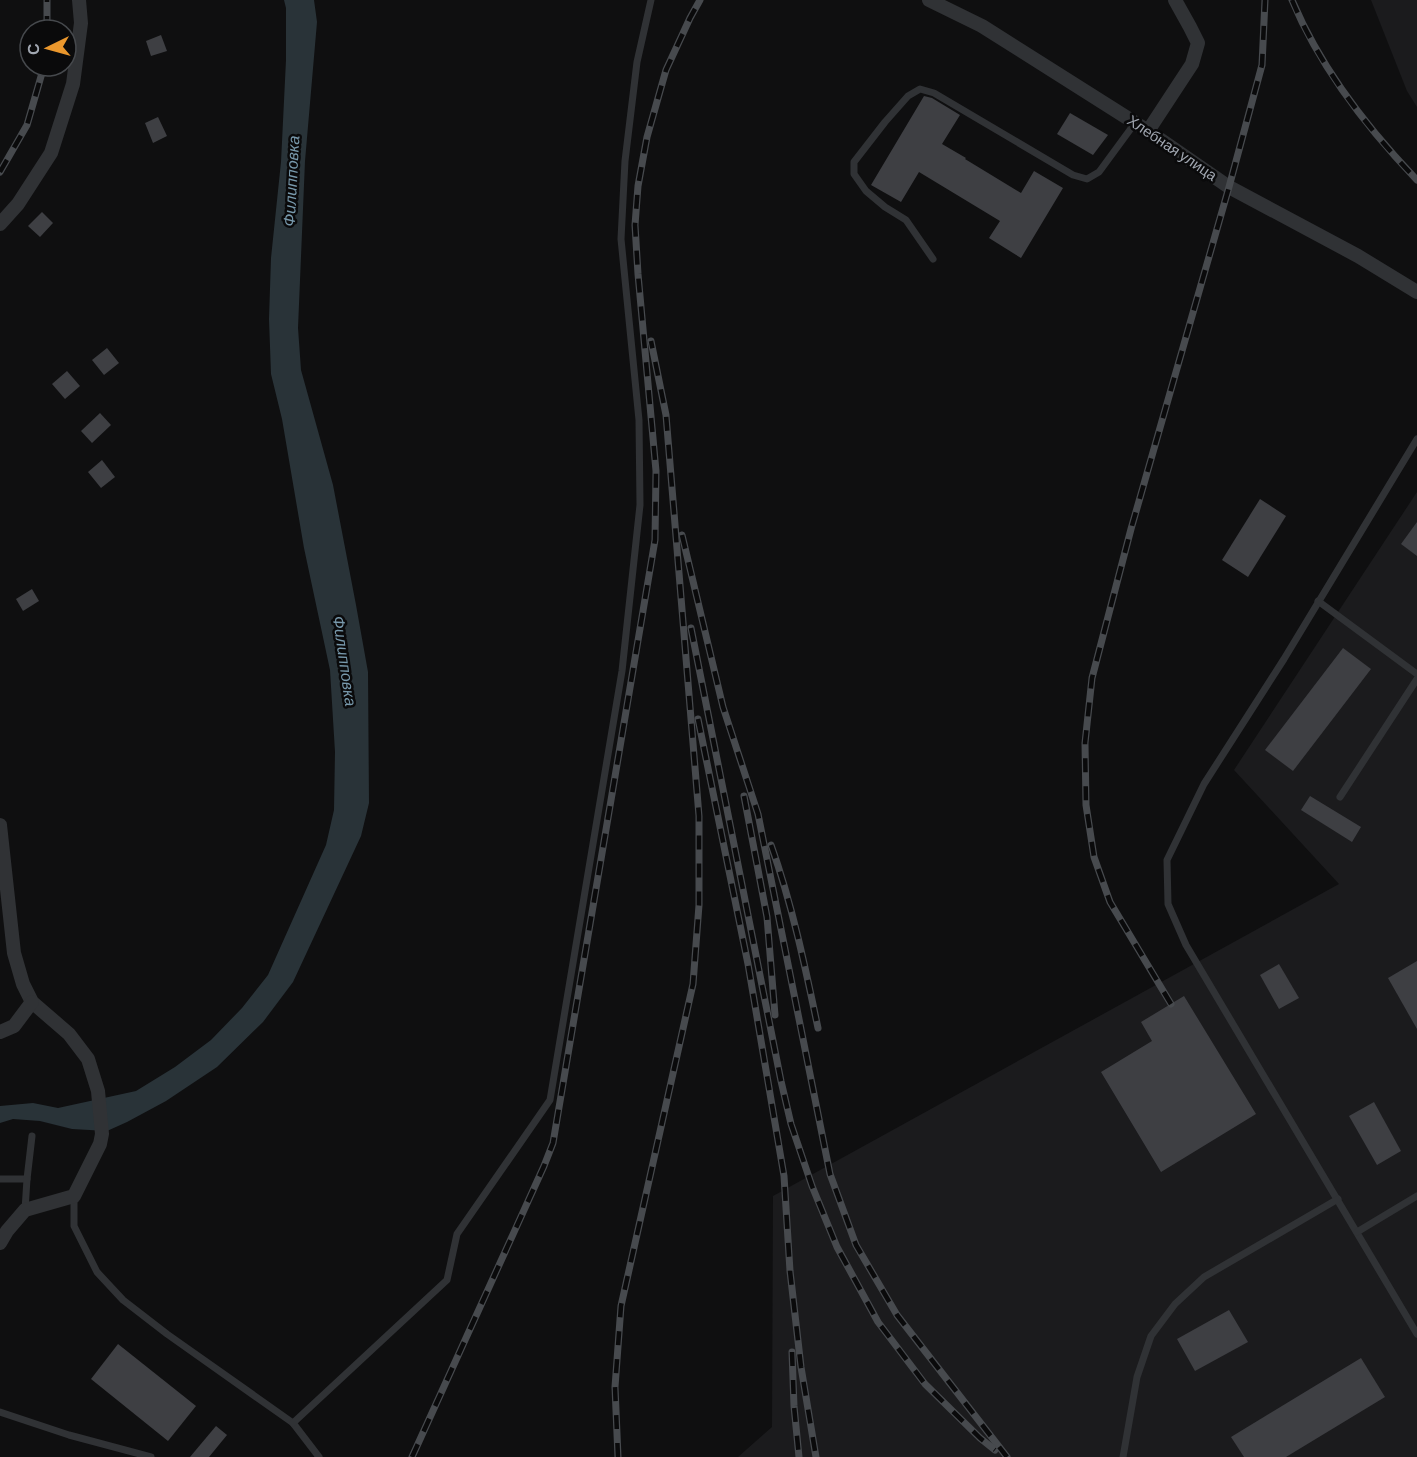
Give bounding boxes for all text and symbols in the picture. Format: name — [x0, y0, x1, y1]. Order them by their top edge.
north arrow — [18, 18, 78, 78]
text: С — [23, 42, 43, 56]
street label: Хлебная улица — [1124, 110, 1221, 184]
water label: Филипповка — [279, 135, 302, 227]
water label: Филипповка — [330, 615, 361, 707]

